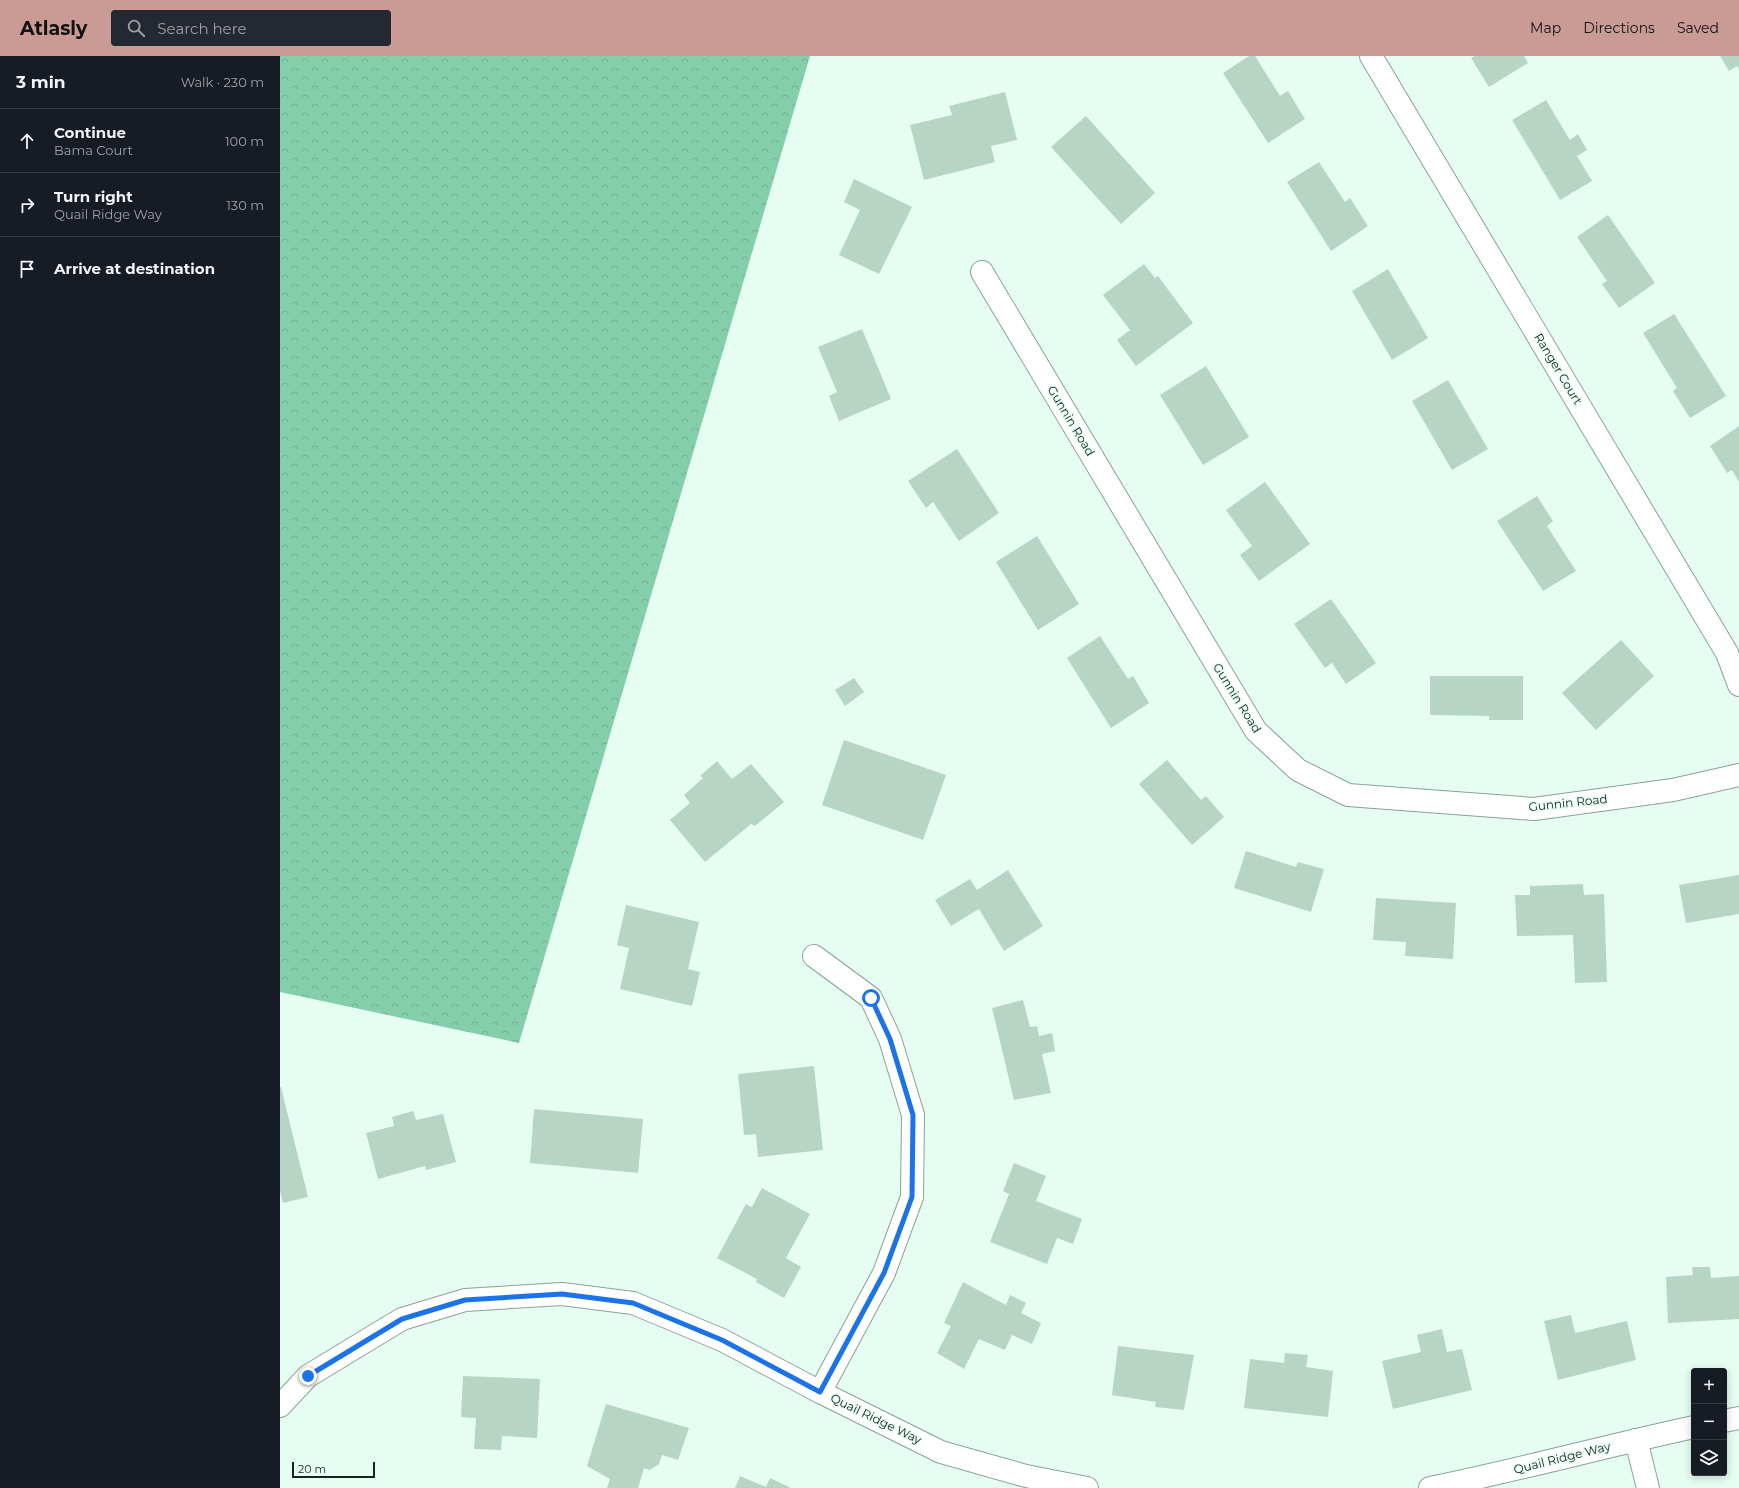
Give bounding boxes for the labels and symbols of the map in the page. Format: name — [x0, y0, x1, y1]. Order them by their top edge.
street label: Ranger Court — [1531, 330, 1586, 407]
street label: Gunnin Road — [1045, 383, 1098, 459]
street label: Gunnin Road — [1210, 660, 1265, 735]
street label: Gunnin Road — [1528, 791, 1608, 814]
route start — [862, 989, 880, 1007]
route end — [299, 1367, 317, 1385]
street label: Quail Ridge Way — [828, 1390, 925, 1447]
street label: Quail Ridge Way — [1512, 1438, 1612, 1477]
scale bar — [292, 1460, 375, 1479]

